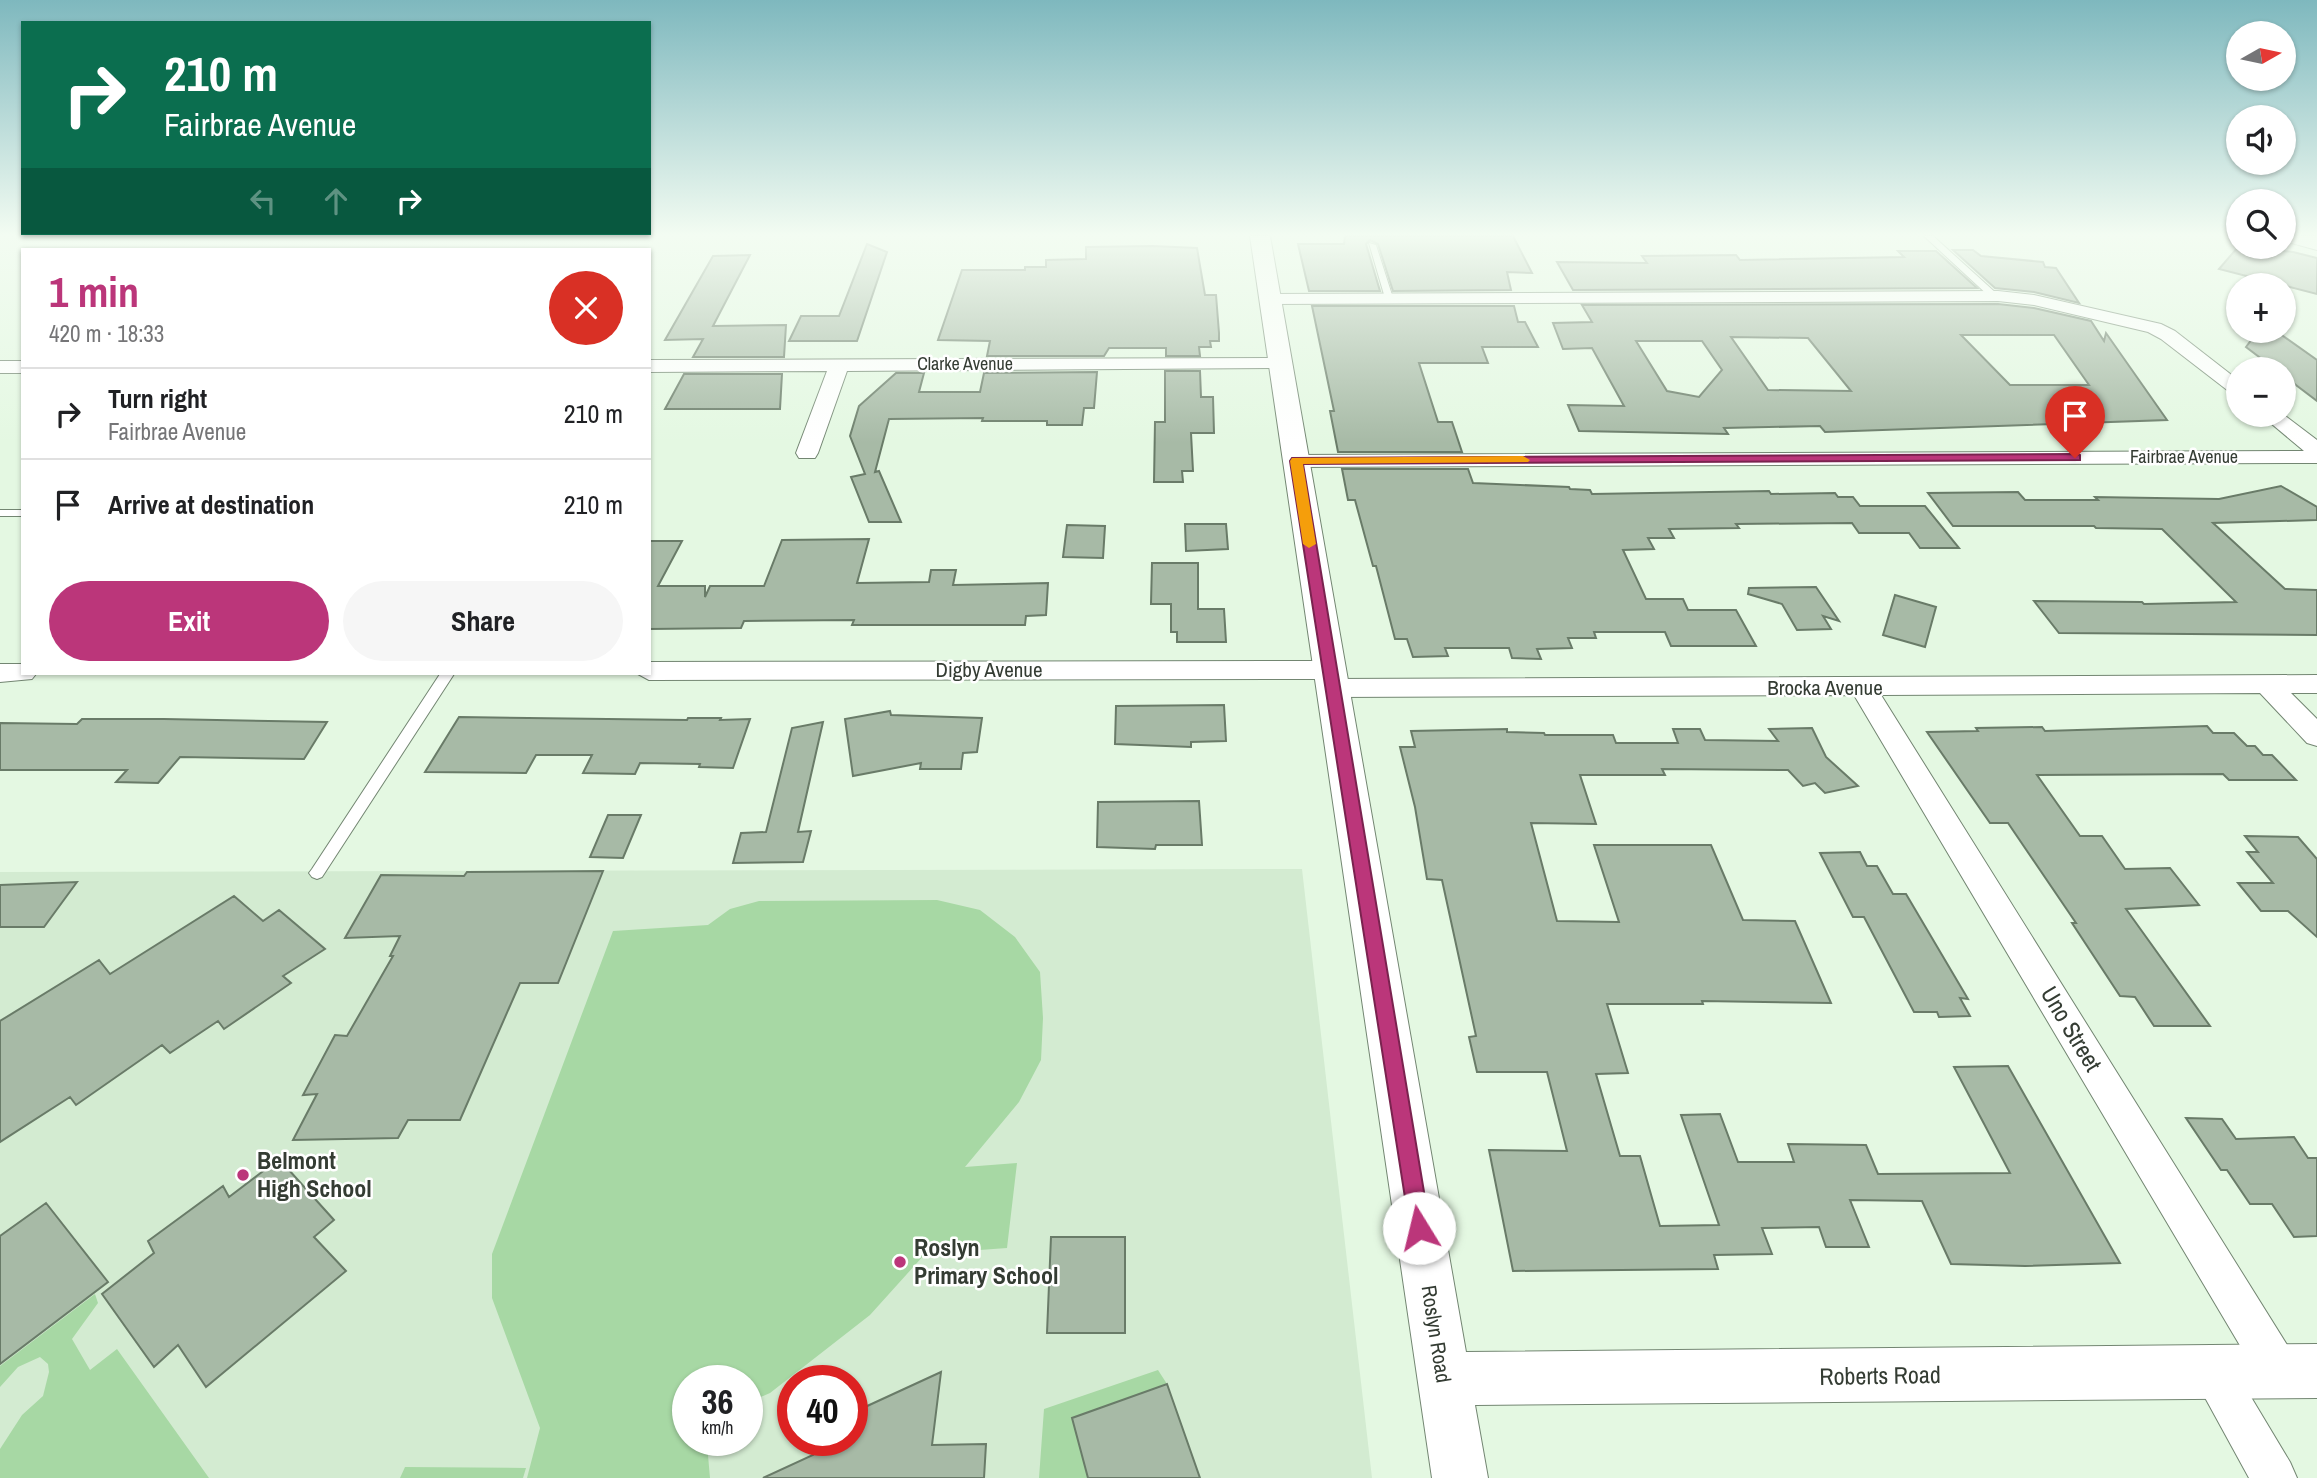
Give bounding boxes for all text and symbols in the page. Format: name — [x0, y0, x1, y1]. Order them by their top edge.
north arrow — [2226, 21, 2296, 91]
map controls — [2226, 21, 2296, 427]
text: 210 m — [164, 40, 278, 106]
icon: right — [49, 49, 140, 140]
text: Fairbrae Avenue — [164, 103, 356, 146]
button: sound — [2226, 105, 2296, 175]
icon: left — [244, 182, 282, 220]
icon: ahead — [317, 182, 355, 220]
icon: right — [390, 182, 428, 220]
button: search — [2226, 189, 2296, 259]
text: 1 min — [49, 264, 139, 320]
button: close — [549, 271, 623, 345]
button: + — [2226, 273, 2296, 343]
text: 420 m · 18:33 — [49, 318, 164, 349]
street label: Clarke Avenue — [917, 351, 1013, 376]
button: − — [2226, 357, 2296, 427]
text: Turn right — [108, 381, 207, 416]
pin — [2045, 386, 2105, 458]
icon: right — [49, 395, 87, 433]
text: 210 m — [564, 396, 623, 431]
icon: arrive — [2056, 397, 2094, 435]
text: Fairbrae Avenue — [108, 416, 246, 447]
street label: Fairbrae Avenue — [2130, 444, 2238, 469]
icon: arrive — [49, 486, 87, 524]
text: Arrive at destination — [108, 487, 314, 522]
text: 210 m — [564, 487, 623, 522]
button: Exit — [49, 581, 329, 661]
button: Share — [343, 581, 623, 661]
street label: Digby Avenue — [936, 655, 1042, 684]
street label: Brocka Avenue — [1767, 673, 1883, 702]
street label: Uno Street — [2034, 980, 2110, 1077]
place label: Belmont High School — [257, 1144, 372, 1204]
marker: Belmont High School — [235, 1167, 251, 1183]
position arrow — [1382, 1191, 1456, 1265]
place label: Roslyn Primary School — [914, 1231, 1058, 1291]
marker: Roslyn Primary School — [892, 1254, 908, 1270]
street label: Roslyn Road — [1414, 1283, 1459, 1385]
street label: Roberts Road — [1819, 1358, 1941, 1392]
speed limit sign: 40 — [777, 1365, 868, 1456]
text: 36 — [702, 1378, 733, 1425]
text: km/h — [702, 1415, 734, 1440]

